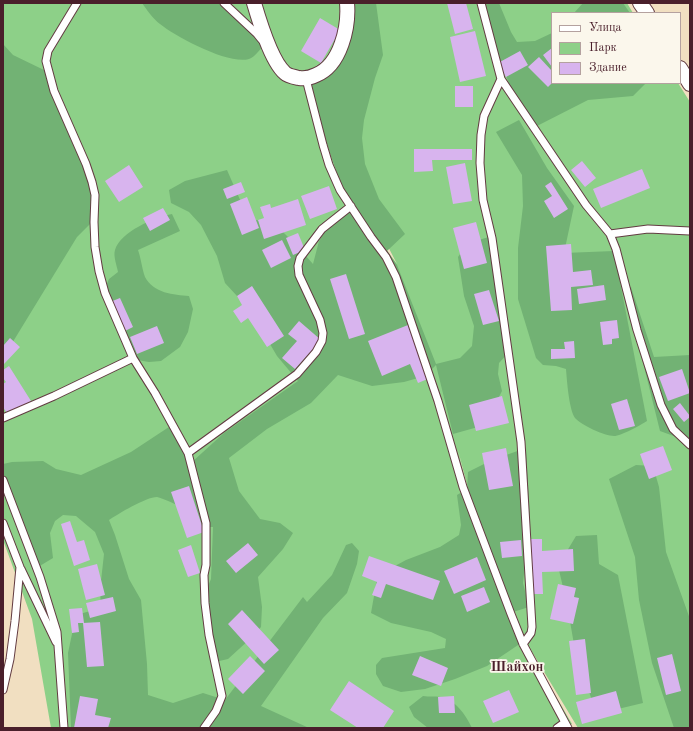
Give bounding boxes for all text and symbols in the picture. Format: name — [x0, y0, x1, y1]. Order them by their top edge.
legend — [551, 12, 681, 84]
text: Улица — [589, 22, 622, 34]
text: Парк — [589, 42, 617, 54]
text: Здание — [589, 62, 627, 74]
district label: Шайхон — [491, 659, 543, 675]

